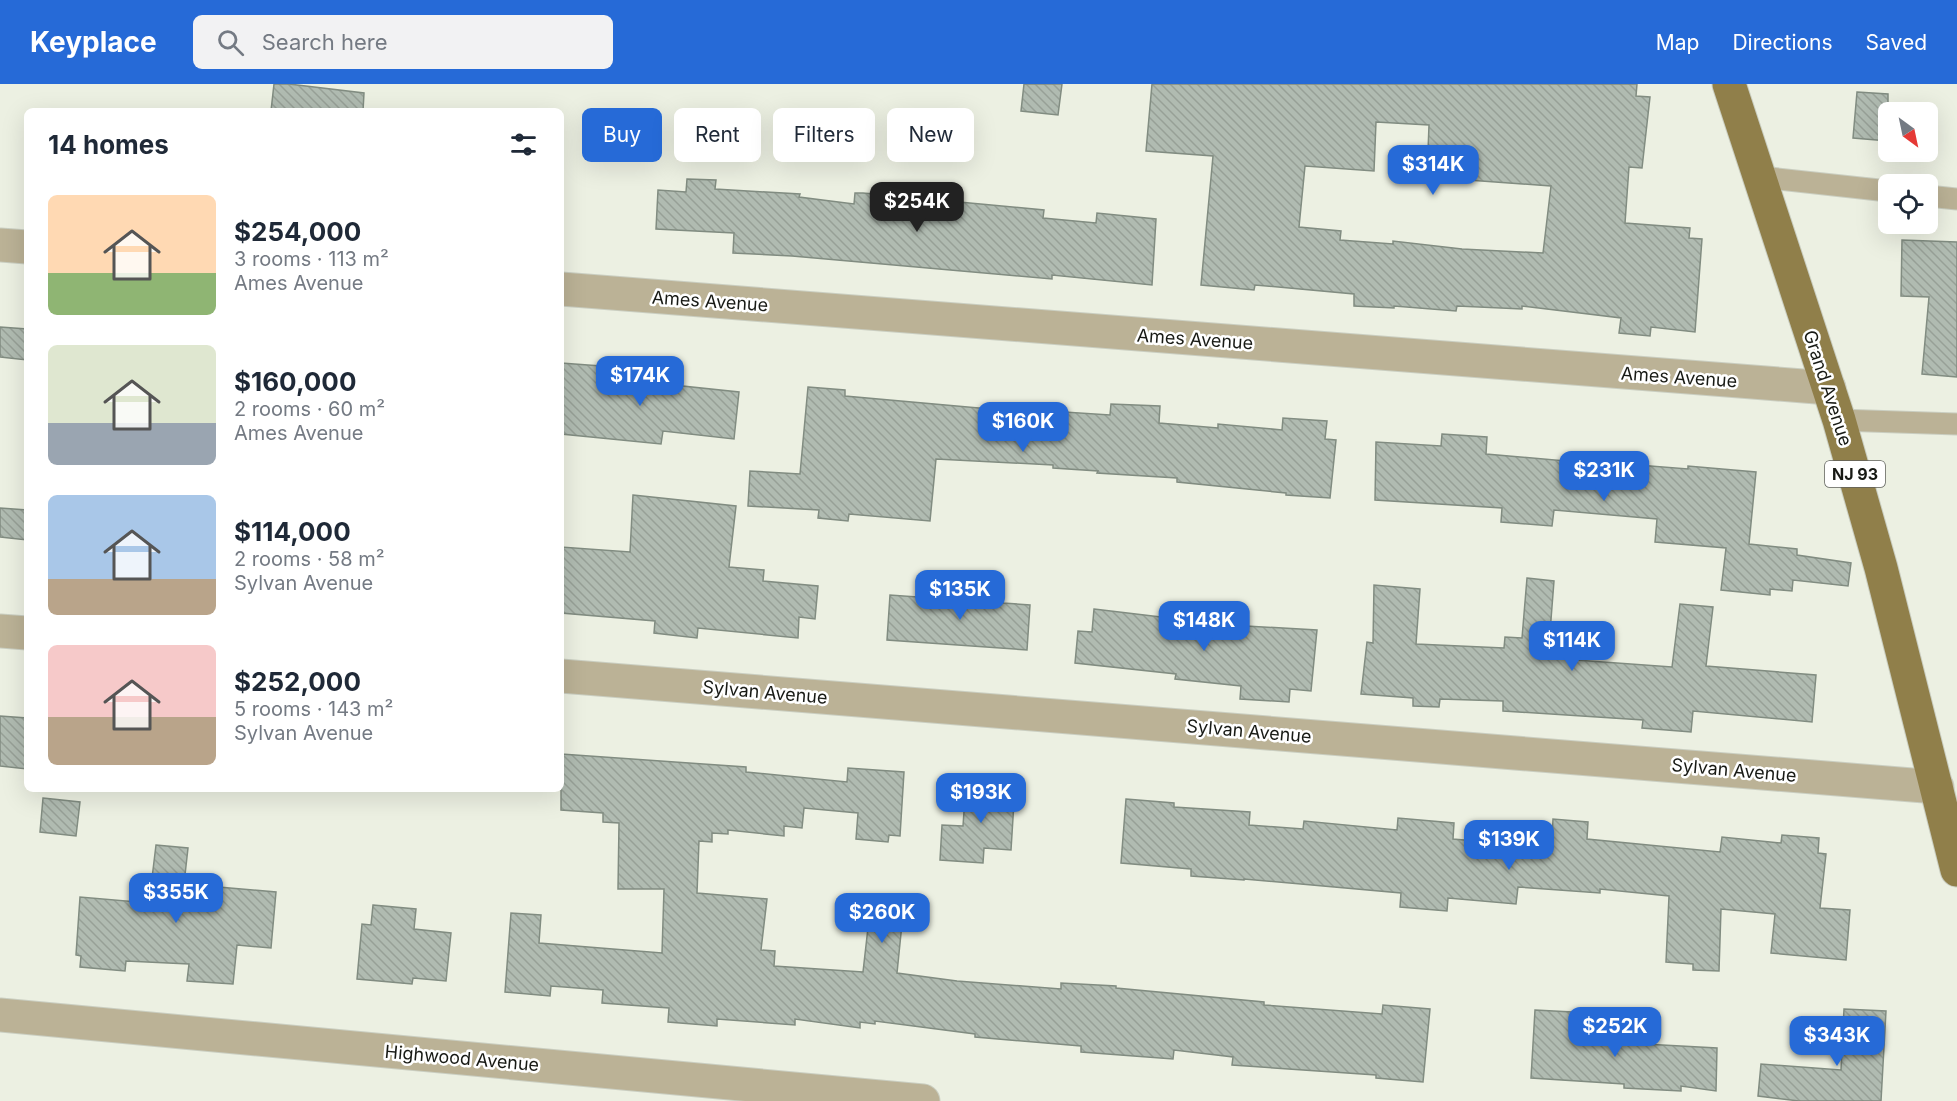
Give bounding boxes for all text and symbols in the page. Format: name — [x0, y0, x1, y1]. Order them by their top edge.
search box — [193, 15, 613, 69]
text: Keyplace — [30, 25, 157, 59]
icon: search — [214, 26, 247, 59]
text: Search here — [262, 29, 388, 55]
text: Map — [1656, 30, 1699, 55]
text: Directions — [1732, 30, 1833, 55]
text: Saved — [1866, 30, 1927, 55]
north arrow — [1878, 102, 1938, 162]
map controls — [1878, 102, 1938, 234]
chip: Buy — [582, 108, 662, 162]
chip: Rent — [674, 108, 761, 162]
chip: Filters — [773, 108, 875, 162]
chip: New — [887, 108, 974, 162]
icon: filters — [507, 128, 540, 161]
text: 14 homes — [48, 129, 169, 160]
pin: $314K — [1391, 145, 1475, 196]
text: $314K — [1402, 152, 1464, 176]
button: locate — [1878, 174, 1938, 234]
pin: $254K — [875, 182, 959, 233]
text: $254K — [884, 189, 950, 213]
text: $254,000 — [234, 216, 361, 247]
icon: home — [96, 219, 168, 291]
text: 3 rooms · 113 m² — [234, 247, 389, 271]
text: Ames Avenue — [234, 271, 363, 295]
street label: Ames Avenue — [651, 286, 769, 316]
street label: Ames Avenue — [1136, 324, 1254, 354]
street label: Grand Avenue — [1799, 328, 1857, 448]
pin: $174K — [598, 356, 682, 407]
street label: Ames Avenue — [1620, 362, 1738, 392]
text: $174K — [610, 363, 670, 387]
text: $160,000 — [234, 366, 356, 397]
icon: home — [96, 369, 168, 441]
text: 2 rooms · 60 m² — [234, 397, 385, 421]
pin: $160K — [981, 402, 1065, 453]
text: $160K — [992, 409, 1054, 433]
text: Ames Avenue — [234, 421, 363, 445]
pin: $231K — [1562, 451, 1646, 502]
text: $231K — [1573, 458, 1635, 482]
road number: NJ 93 — [1825, 461, 1885, 487]
text: $114,000 — [234, 516, 351, 547]
icon: home — [96, 519, 168, 591]
text: 2 rooms · 58 m² — [234, 547, 385, 571]
pin: $135K — [918, 570, 1002, 621]
text: Sylvan Avenue — [234, 571, 373, 595]
text: $135K — [929, 577, 991, 601]
pin: $148K — [1162, 601, 1246, 652]
text: $148K — [1173, 608, 1235, 632]
pin: $114K — [1530, 621, 1614, 672]
text: $114K — [1543, 628, 1601, 652]
text: $252,000 — [234, 666, 361, 697]
icon: home — [96, 669, 168, 741]
street label: Sylvan Avenue — [702, 676, 828, 708]
text: 5 rooms · 143 m² — [234, 697, 393, 721]
street label: Sylvan Avenue — [1186, 715, 1312, 747]
text: Sylvan Avenue — [234, 721, 373, 745]
street label: Sylvan Avenue — [1671, 754, 1797, 786]
pin: $193K — [939, 773, 1023, 824]
text: $193K — [950, 780, 1012, 804]
pin: $139K — [1467, 820, 1551, 871]
text: $139K — [1478, 827, 1540, 851]
pin: $355K — [134, 873, 218, 924]
text: $355K — [143, 880, 209, 904]
pin: $260K — [840, 893, 924, 944]
text: $260K — [849, 900, 915, 924]
pin: $252K — [1573, 1007, 1657, 1058]
text: $252K — [1582, 1014, 1648, 1038]
pin: $343K — [1795, 1016, 1879, 1067]
text: $343K — [1804, 1023, 1870, 1047]
street label: Highwood Avenue — [384, 1041, 540, 1075]

